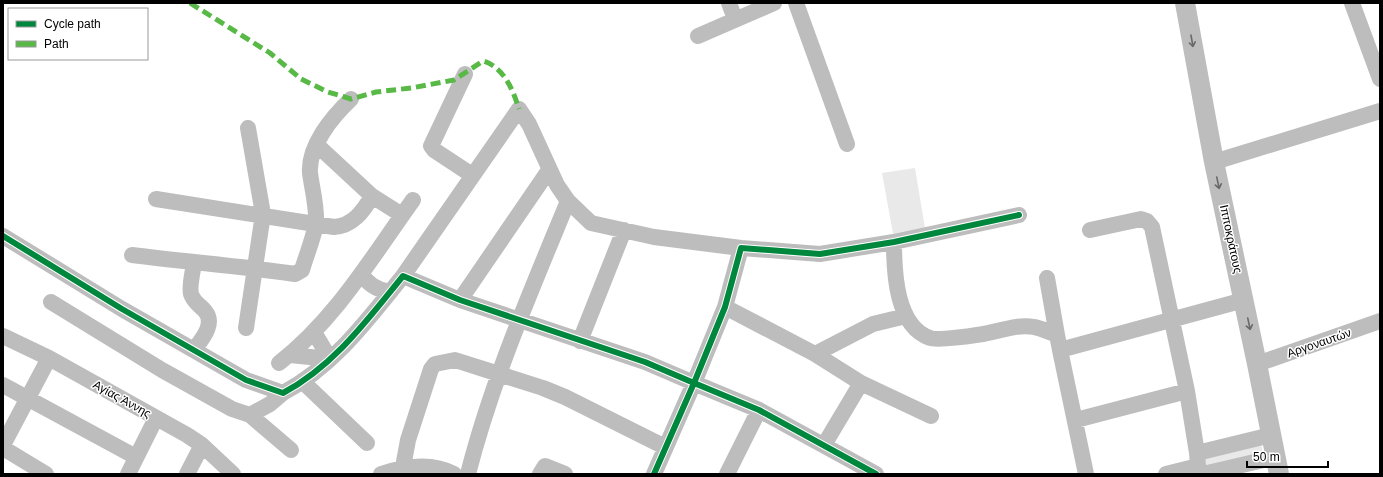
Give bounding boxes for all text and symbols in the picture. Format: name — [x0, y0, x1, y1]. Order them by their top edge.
legend — [8, 8, 148, 60]
text: Cycle path — [44, 17, 101, 31]
one-way arrow — [1188, 35, 1196, 48]
text: Path — [44, 37, 69, 51]
one-way arrow — [1215, 176, 1223, 189]
street label: Ιπποκράτους — [1217, 203, 1245, 275]
one-way arrow — [1245, 317, 1253, 330]
street label: Αργοναυτών — [1285, 325, 1353, 361]
street label: Αγίας Άννης — [91, 377, 154, 421]
scale bar — [1247, 443, 1328, 469]
text: 50 m — [1253, 450, 1280, 464]

